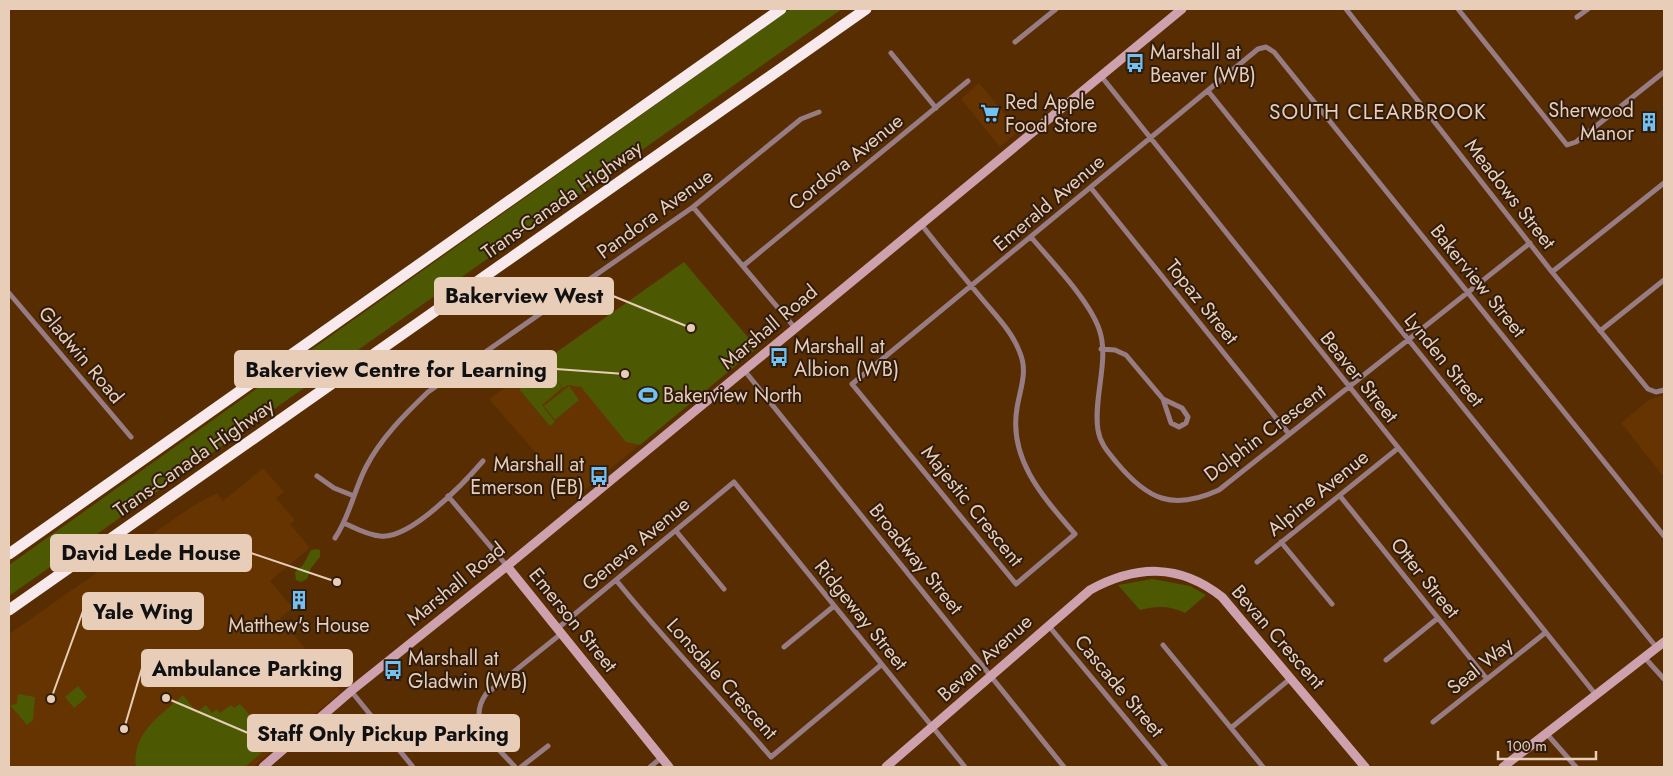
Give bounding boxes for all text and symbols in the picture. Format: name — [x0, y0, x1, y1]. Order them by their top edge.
place label: Marshall at Beaver (WB) — [1150, 38, 1256, 90]
bus stop icon: Marshall at Beaver (WB) — [1124, 52, 1146, 74]
place label: Red Apple Food Store — [1005, 88, 1097, 140]
place label: Sherwood Manor — [1548, 96, 1634, 148]
district label: SOUTH CLEARBROOK — [1269, 97, 1487, 127]
supermarket icon: Red Apple Food Store — [979, 102, 1001, 124]
street label: Cordova Avenue — [782, 107, 910, 217]
building icon: Sherwood Manor — [1638, 111, 1660, 133]
street label: Meadows Street — [1457, 132, 1563, 256]
street label: Trans-Canada Highway — [476, 133, 649, 267]
street label: Emerald Avenue — [987, 148, 1111, 258]
street label: Pandora Avenue — [591, 162, 719, 266]
street label: Bakerview Street — [1423, 218, 1533, 344]
street label: Topaz Street — [1159, 253, 1246, 351]
callout: Bakerview West — [435, 278, 613, 314]
street label: Marshall Road — [714, 278, 824, 376]
text: Bakerview West — [445, 281, 603, 311]
street label: Gladwin Road — [31, 300, 131, 410]
street label: Lynden Street — [1397, 307, 1491, 413]
street label: Beaver Street — [1313, 325, 1405, 429]
place label: Marshall at Albion (WB) — [794, 332, 899, 384]
bus stop icon: Marshall at Albion (WB) — [768, 346, 790, 368]
callout: Bakerview Centre for Learning — [235, 351, 556, 387]
text: Bakerview Centre for Learning — [245, 355, 547, 385]
street label: Dolphin Crescent — [1198, 377, 1332, 489]
place label: Bakerview North — [663, 381, 802, 410]
sports icon: Bakerview North — [637, 384, 659, 406]
street label: Trans-Canada Highway — [108, 391, 281, 525]
street label: Majestic Crescent — [914, 439, 1030, 573]
street label: Alpine Avenue — [1261, 443, 1375, 543]
place label: Marshall at Emerson (EB) — [470, 450, 584, 502]
bus stop icon: Marshall at Emerson (EB) — [588, 465, 610, 487]
street label: Geneva Avenue — [576, 490, 696, 598]
street label: Broadway Street — [862, 497, 970, 621]
street label: Otter Street — [1383, 531, 1467, 625]
callout: David Lede House — [51, 535, 251, 571]
street label: Marshall Road — [401, 535, 511, 633]
text: David Lede House — [61, 538, 241, 568]
street label: Ridgeway Street — [807, 553, 915, 677]
street label: Emerson Street — [522, 562, 624, 679]
street label: Bevan Crescent — [1224, 578, 1332, 696]
building icon: Matthew's House — [288, 589, 310, 611]
callout: Yale Wing — [83, 593, 203, 629]
text: Yale Wing — [92, 597, 193, 627]
street label: Bevan Avenue — [931, 608, 1039, 708]
place label: Matthew's House — [228, 611, 370, 640]
street label: Lonsdale Crescent — [660, 612, 784, 746]
street label: Cascade Street — [1067, 628, 1171, 744]
street label: Seal Way — [1441, 630, 1519, 702]
place label: Marshall at Gladwin (WB) — [408, 644, 528, 696]
callout: Ambulance Parking — [142, 650, 352, 686]
text: Ambulance Parking — [151, 654, 342, 684]
bus stop icon: Marshall at Gladwin (WB) — [382, 659, 404, 681]
callout: Staff Only Pickup Parking — [248, 715, 519, 751]
text: Staff Only Pickup Parking — [257, 719, 509, 749]
scale bar — [1498, 728, 1596, 760]
text: 100 m — [1506, 735, 1547, 757]

